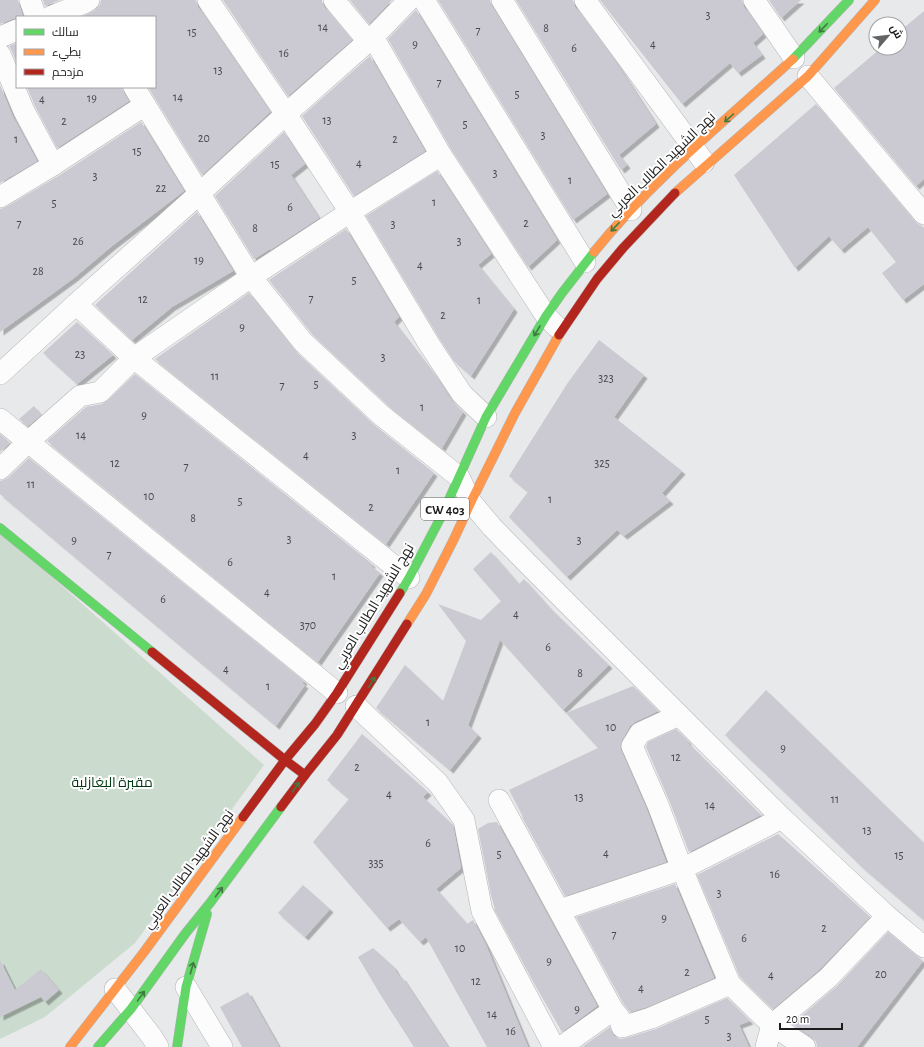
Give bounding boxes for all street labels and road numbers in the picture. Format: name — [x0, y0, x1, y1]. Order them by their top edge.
street label: نهج الشهيد الطالب العربي — [605, 110, 721, 222]
road number: CW 403 — [421, 498, 469, 520]
street label: نهج الشهيد الطالب العربي — [331, 541, 420, 674]
street label: نهج الشهيد الطالب العربي — [141, 807, 240, 934]

